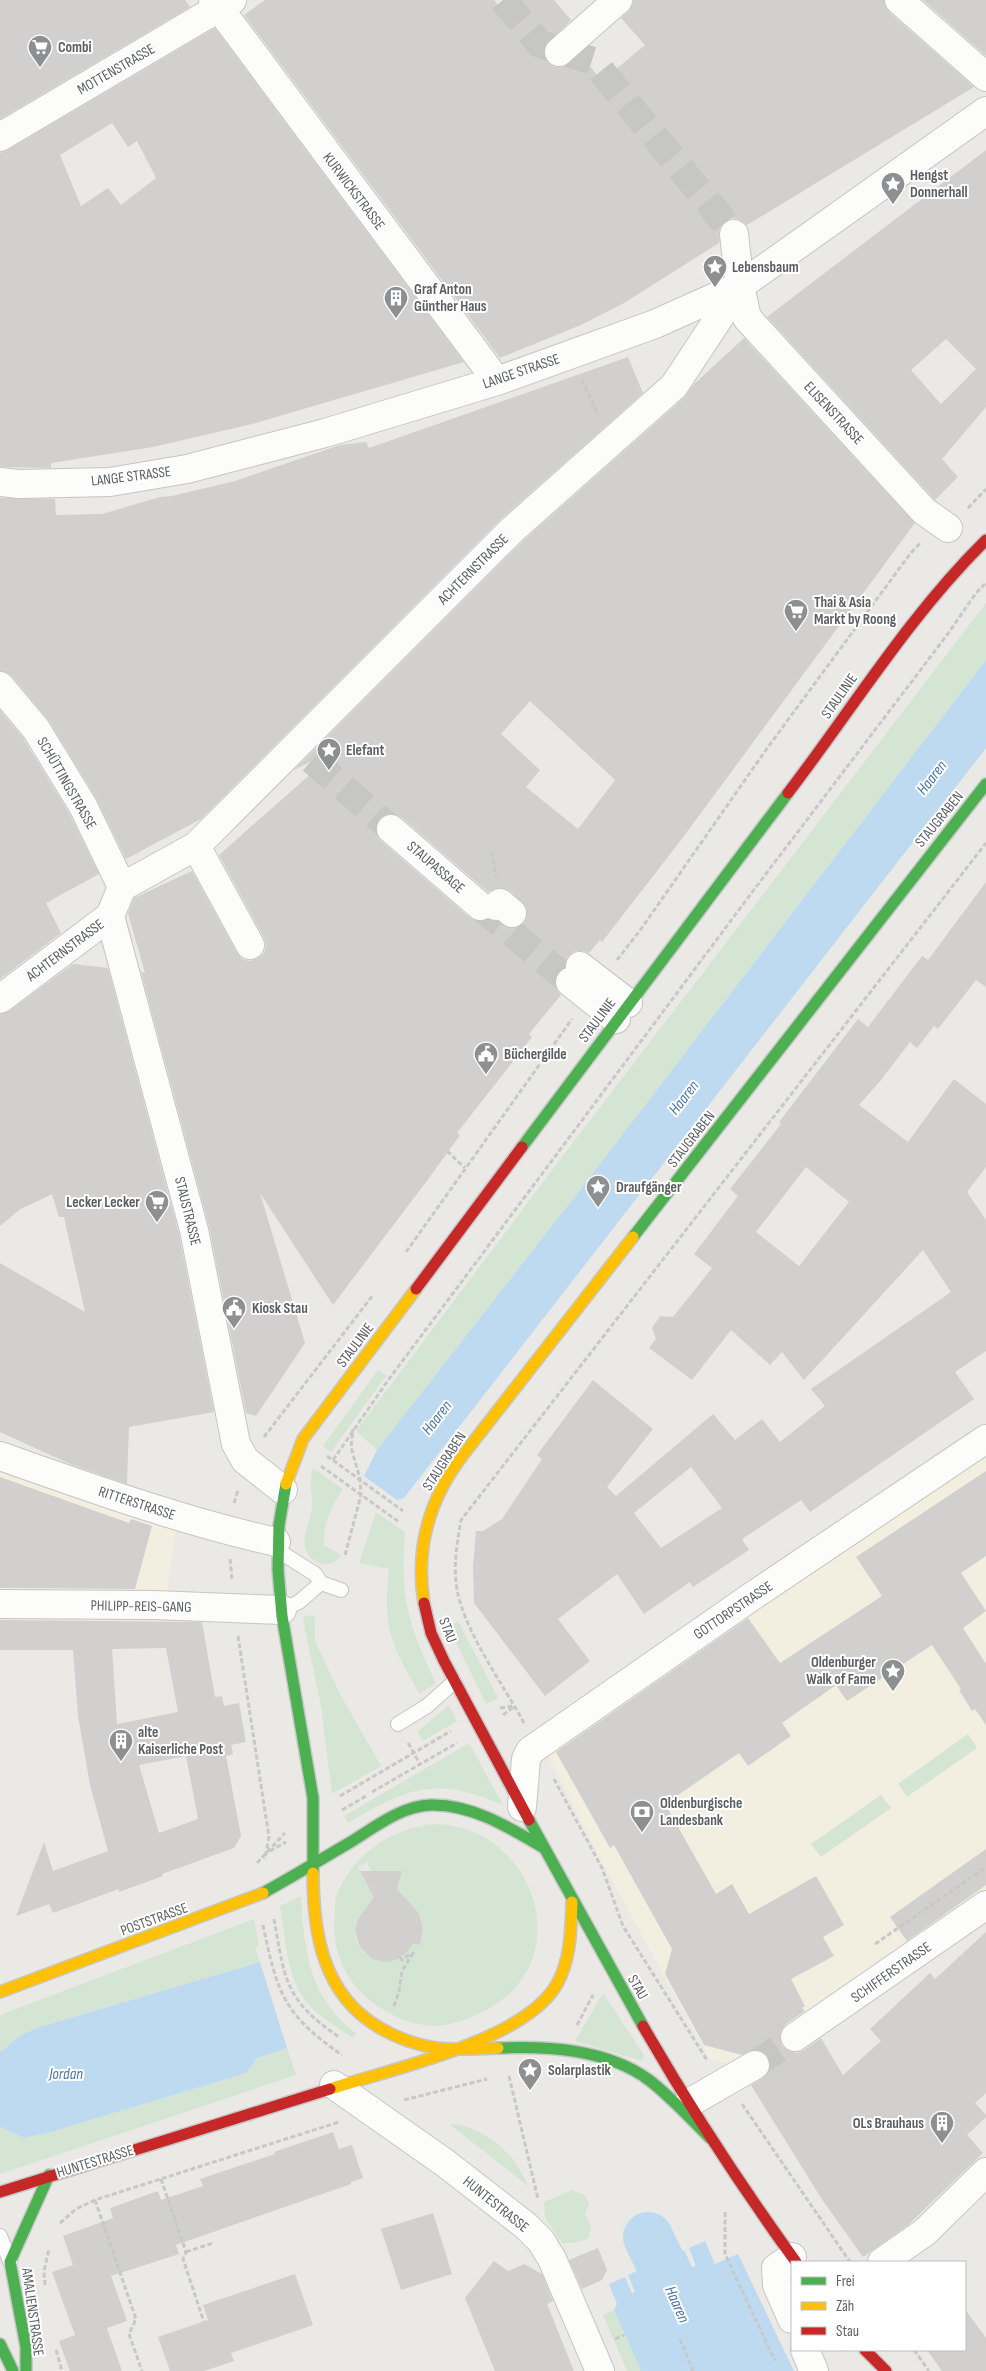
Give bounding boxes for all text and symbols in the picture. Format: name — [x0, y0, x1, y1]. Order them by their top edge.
supermarket icon: Combi — [27, 34, 53, 68]
place label: Combi — [58, 38, 92, 57]
street label: MOTTENSTRASSE — [74, 40, 158, 99]
street label: KURWICKSTRASSE — [318, 149, 389, 234]
place label: Hengst Donnerhall — [910, 166, 968, 202]
place icon: Hengst Donnerhall — [880, 171, 906, 205]
place icon: Lebensbaum — [702, 254, 728, 288]
place label: Lebensbaum — [732, 258, 799, 277]
place label: Graf Anton Günther Haus — [414, 280, 487, 316]
building icon: Graf Anton Günther Haus — [383, 285, 409, 319]
street label: LANGE STRASSE — [480, 349, 562, 394]
street label: ELISENSTRASSE — [800, 378, 868, 449]
street label: LANGE STRASSE — [90, 462, 172, 491]
street label: ACHTERNSTRASSE — [433, 530, 513, 609]
place label: Thai & Asia Markt by Roong — [814, 593, 897, 629]
supermarket icon: Thai & Asia Markt by Roong — [783, 598, 809, 632]
street label: STAULINIE — [817, 670, 862, 723]
street label: SCHÜTTINGSTRASSE — [32, 734, 101, 833]
place icon: Elefant — [316, 737, 342, 771]
place label: Elefant — [346, 741, 384, 760]
water label: Haaren — [913, 757, 952, 799]
street label: STAUGRABEN — [911, 787, 968, 851]
street label: STAUPASSAGE — [403, 837, 469, 898]
street label: ACHTERNSTRASSE — [22, 915, 108, 986]
street label: STAULINIE — [574, 994, 620, 1046]
public building icon: Büchergilde — [473, 1041, 499, 1075]
place label: Büchergilde — [504, 1045, 567, 1064]
water label: Haaren — [665, 1077, 704, 1119]
street label: STAUGRABEN — [663, 1107, 719, 1171]
place icon: Draufgänger — [585, 1174, 611, 1208]
street label: STAUSTRASSE — [170, 1175, 205, 1247]
place label: Draufgänger — [616, 1178, 682, 1197]
supermarket icon: Lecker Lecker — [144, 1189, 170, 1223]
place label: Lecker Lecker — [66, 1193, 140, 1212]
public building icon: Kiosk Stau — [221, 1295, 247, 1329]
place label: Kiosk Stau — [252, 1299, 308, 1318]
street label: STAULINIE — [332, 1319, 378, 1371]
water label: Haaren — [418, 1397, 457, 1439]
street label: STAUGRABEN — [418, 1428, 471, 1494]
street label: RITTERSTRASSE — [96, 1482, 178, 1525]
street label: GOTTORPSTRASSE — [690, 1577, 777, 1644]
street label: PHILIPP-REIS-GANG — [90, 1596, 192, 1617]
street label: STAU — [434, 1615, 461, 1646]
place label: Oldenburger Walk of Fame — [806, 1653, 876, 1689]
place icon: Oldenburger Walk of Fame — [880, 1658, 906, 1692]
place label: alte Kaiserliche Post — [138, 1723, 223, 1759]
building icon: alte Kaiserliche Post — [108, 1728, 134, 1762]
place label: Oldenburgische Landesbank — [660, 1794, 742, 1830]
bank icon: Oldenburgische Landesbank — [629, 1799, 655, 1833]
street label: POSTSTRASSE — [118, 1899, 190, 1940]
street label: SCHIFFERSTRASSE — [847, 1938, 935, 2007]
street label: STAU — [623, 1971, 652, 2003]
place icon: Solarplastik — [517, 2057, 543, 2091]
place label: Solarplastik — [548, 2061, 612, 2080]
water label: Jordan — [48, 2065, 83, 2084]
building icon: OLs Brauhaus — [929, 2110, 955, 2144]
place label: OLs Brauhaus — [853, 2114, 924, 2133]
street label: HUNTESTRASSE — [54, 2141, 136, 2182]
street label: HUNTESTRASSE — [459, 2172, 533, 2237]
legend — [791, 2261, 966, 2351]
street label: AMALIENSTRASSE — [17, 2266, 48, 2357]
text: Frei — [836, 2272, 855, 2291]
water label: Haaren — [660, 2283, 693, 2326]
text: Zäh — [836, 2297, 854, 2316]
text: Stau — [836, 2322, 859, 2341]

